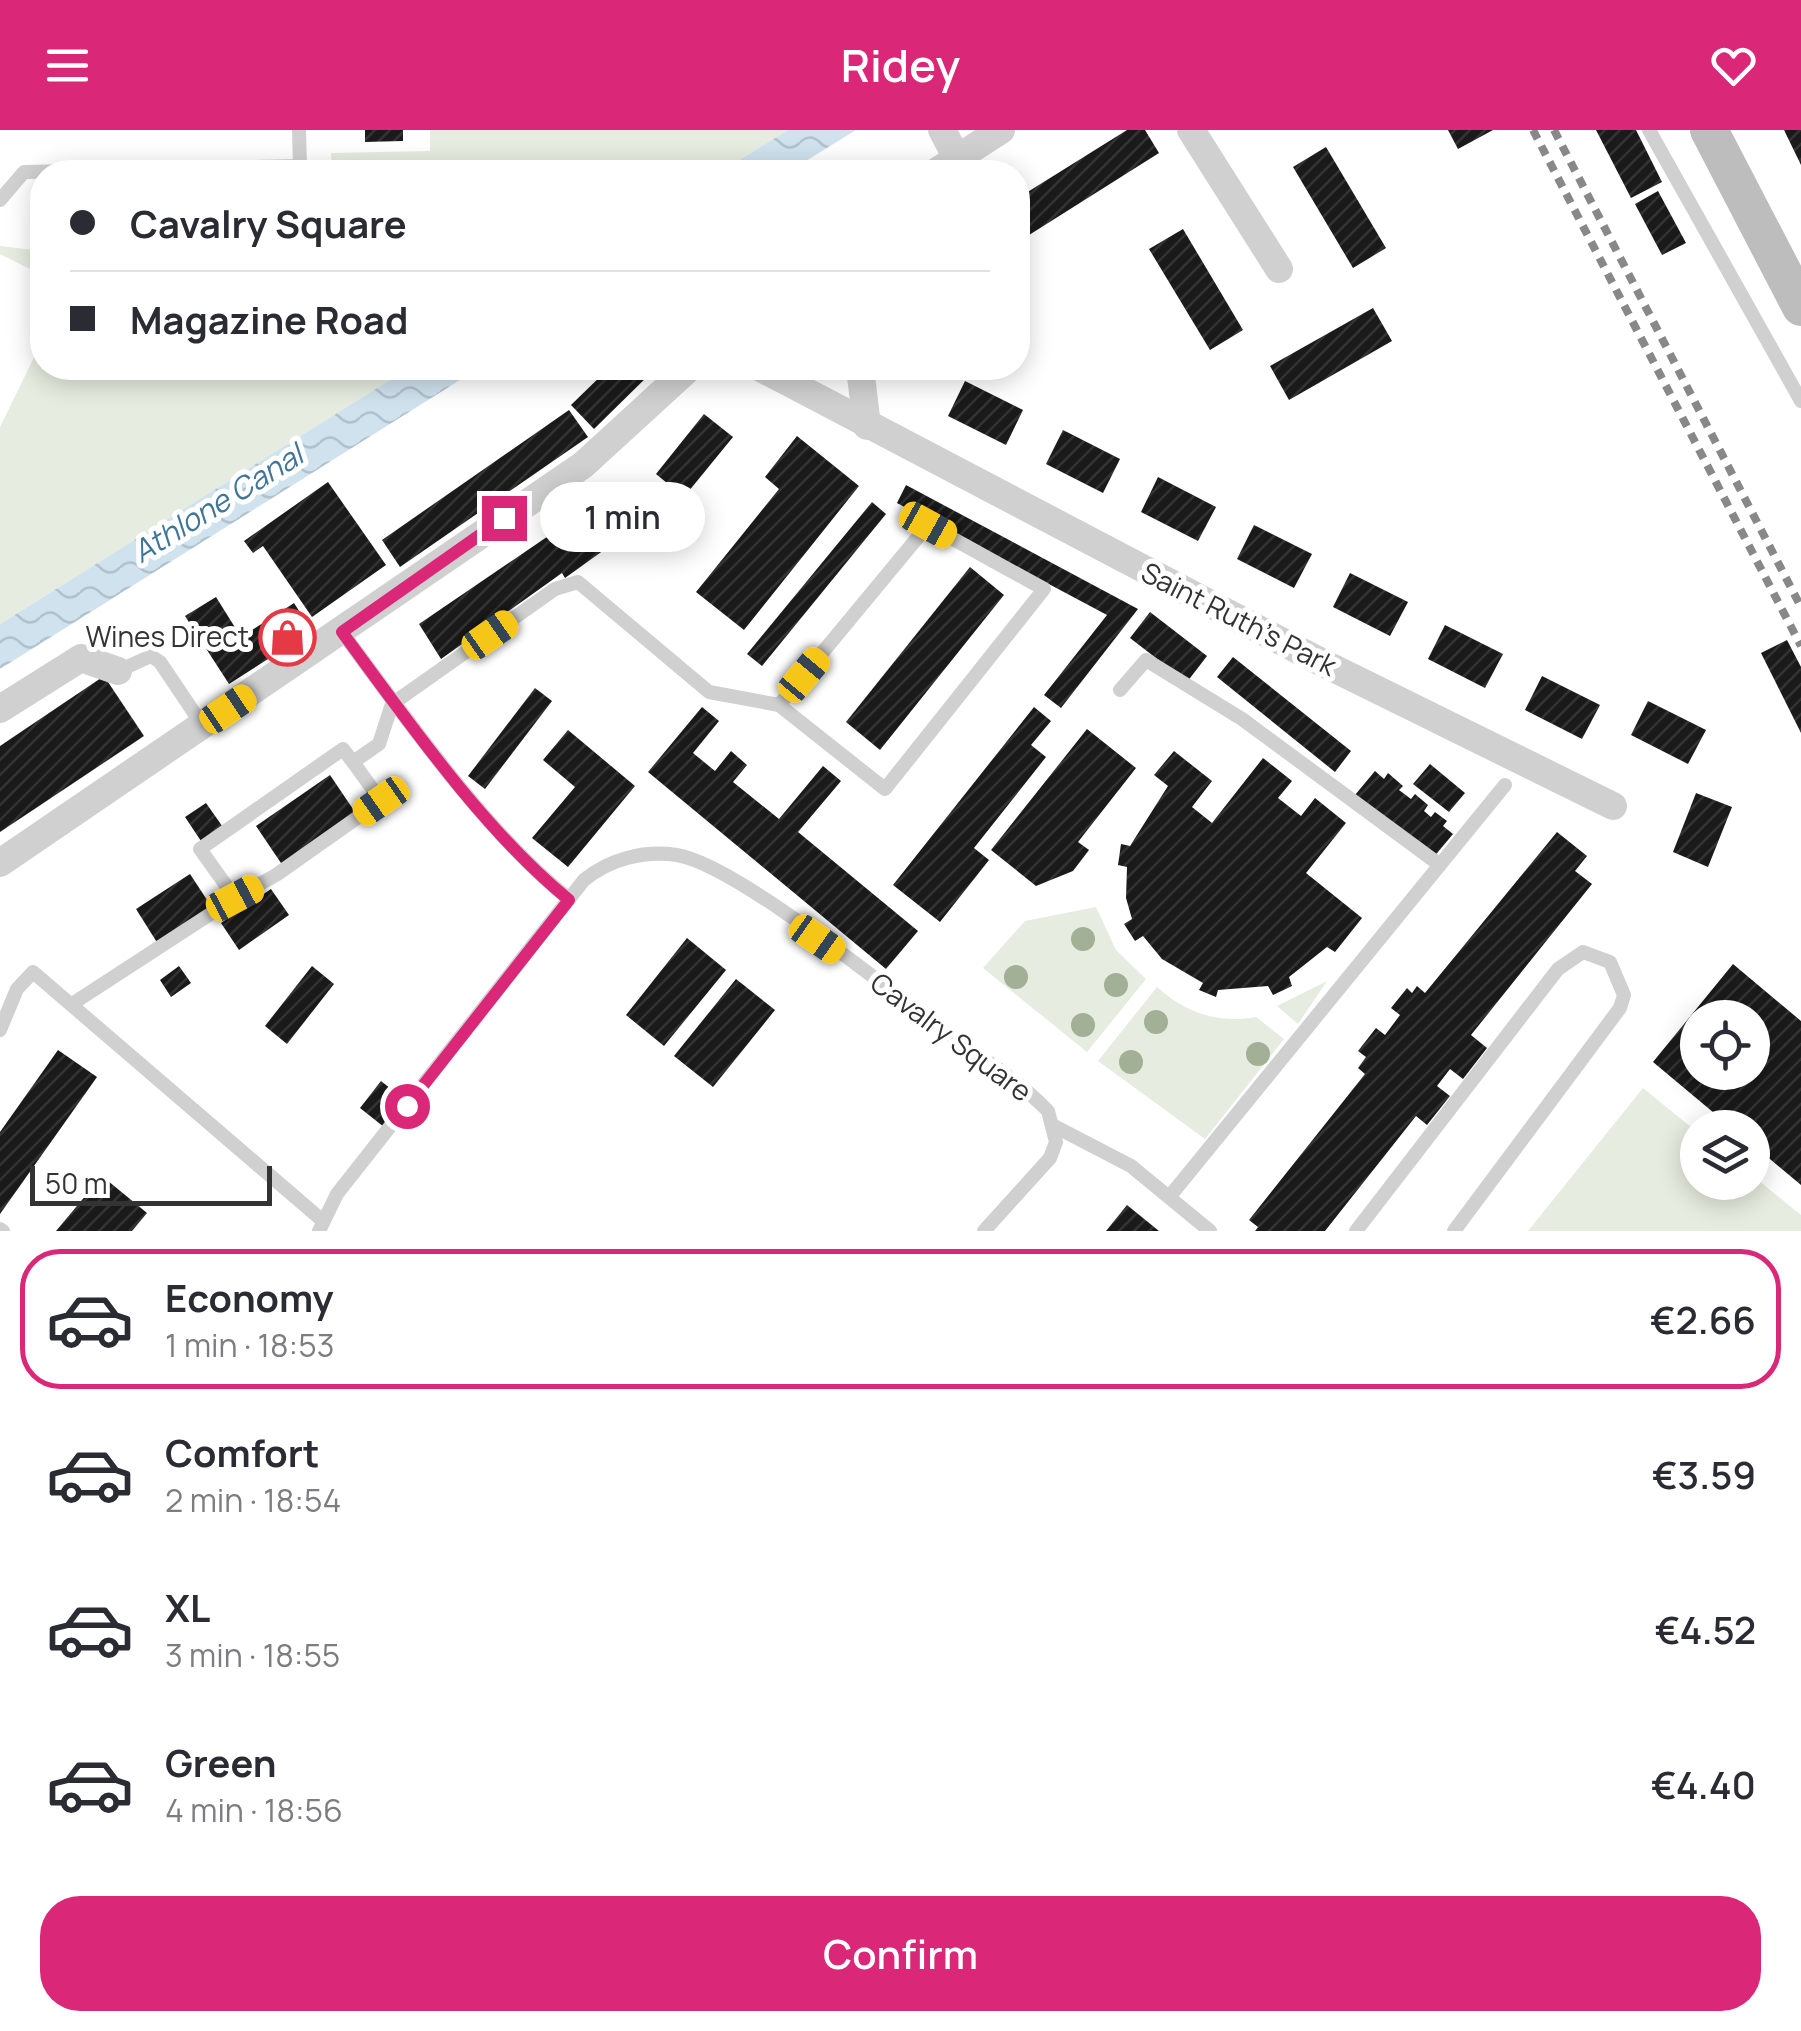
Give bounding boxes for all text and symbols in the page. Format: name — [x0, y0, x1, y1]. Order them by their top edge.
text: Ridey — [841, 34, 960, 96]
icon: menu — [40, 38, 95, 93]
icon: heart — [1706, 38, 1761, 93]
text: Cavalry Square — [130, 197, 407, 249]
text: Magazine Road — [130, 293, 408, 345]
water label: Athlone Canal — [124, 432, 314, 571]
callout: 1 min — [539, 483, 704, 553]
text: 1 min — [584, 495, 661, 539]
route end — [482, 496, 527, 541]
car — [894, 497, 962, 553]
street label: Saint Ruth's Park — [1135, 553, 1345, 684]
car — [457, 606, 523, 664]
shop icon: Wines Direct — [258, 607, 318, 667]
place label: Wines Direct — [85, 617, 249, 655]
car — [773, 642, 835, 708]
car — [195, 680, 261, 738]
car — [348, 772, 414, 830]
car — [201, 871, 269, 925]
car — [784, 910, 850, 968]
street label: Cavalry Square — [863, 963, 1040, 1109]
map controls — [1680, 1000, 1770, 1200]
button: locate — [1680, 1000, 1770, 1090]
route start — [385, 1084, 430, 1129]
button: layers — [1680, 1110, 1770, 1200]
scale bar — [30, 1161, 272, 1206]
text: 50 m — [45, 1164, 108, 1202]
text: Economy — [165, 1271, 334, 1323]
icon: car — [45, 1274, 135, 1364]
text: €2.66 — [1650, 1293, 1756, 1345]
text: 1 min · 18:53 — [165, 1323, 334, 1367]
text: Comfort — [165, 1426, 319, 1478]
icon: car — [45, 1429, 135, 1519]
text: €3.59 — [1652, 1448, 1756, 1500]
text: 2 min · 18:54 — [165, 1478, 341, 1522]
text: XL — [165, 1581, 210, 1633]
icon: car — [45, 1584, 135, 1674]
text: €4.52 — [1655, 1603, 1756, 1655]
text: 3 min · 18:55 — [165, 1633, 340, 1677]
text: Green — [165, 1736, 277, 1788]
icon: car — [45, 1739, 135, 1829]
text: €4.40 — [1651, 1758, 1756, 1810]
text: 4 min · 18:56 — [165, 1788, 343, 1832]
button: Confirm — [40, 1896, 1761, 2011]

